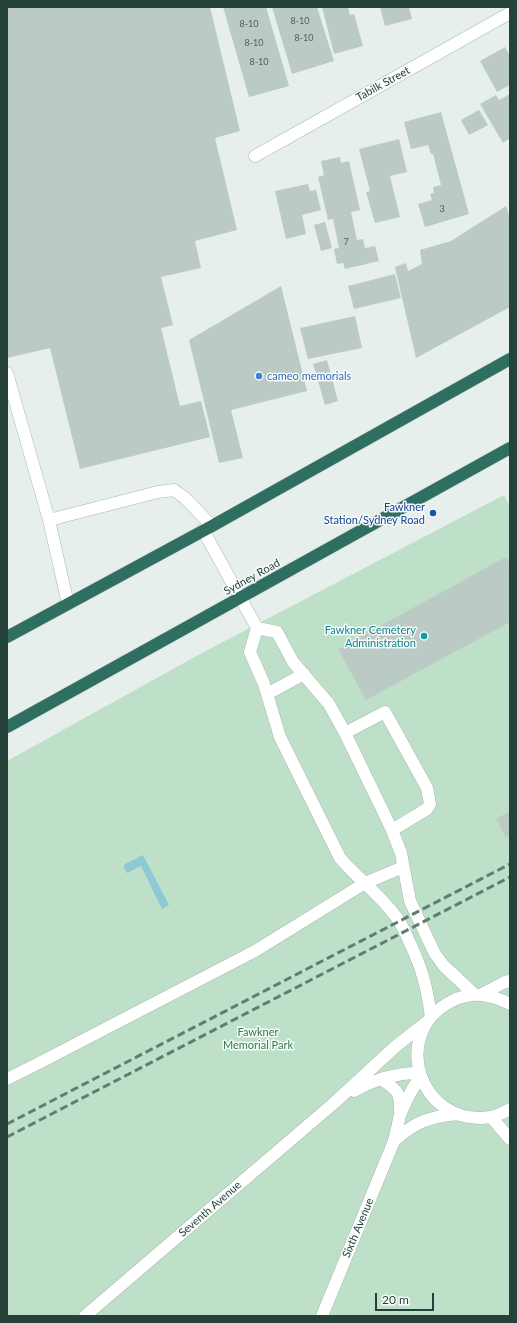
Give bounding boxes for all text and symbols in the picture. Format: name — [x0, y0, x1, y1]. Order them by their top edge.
house number: 8-10 — [290, 16, 310, 26]
house number: 8-10 — [239, 19, 259, 29]
house number: 8-10 — [294, 33, 314, 43]
house number: 8-10 — [244, 38, 264, 48]
house number: 8-10 — [249, 57, 269, 67]
street label: Tabilk Street — [354, 64, 412, 104]
house number: 3 — [439, 204, 445, 214]
house number: 7 — [343, 237, 349, 247]
place label: cameo memorials — [267, 369, 351, 383]
marker: cameo memorials — [254, 371, 264, 381]
place label: Fawkner Station/Sydney Road — [324, 500, 425, 526]
marker: Fawkner Station/Sydney Road — [428, 508, 438, 518]
street label: Sydney Road — [222, 556, 282, 598]
place label: Fawkner Cemetery Administration — [325, 623, 416, 649]
marker: Fawkner Cemetery Administration — [419, 631, 429, 641]
park label: Fawkner Memorial Park — [223, 1025, 293, 1051]
street label: Seventh Avenue — [176, 1178, 244, 1240]
street label: Sixth Avenue — [340, 1196, 376, 1260]
scale bar — [377, 1285, 436, 1311]
text: 20 m — [382, 1292, 409, 1307]

